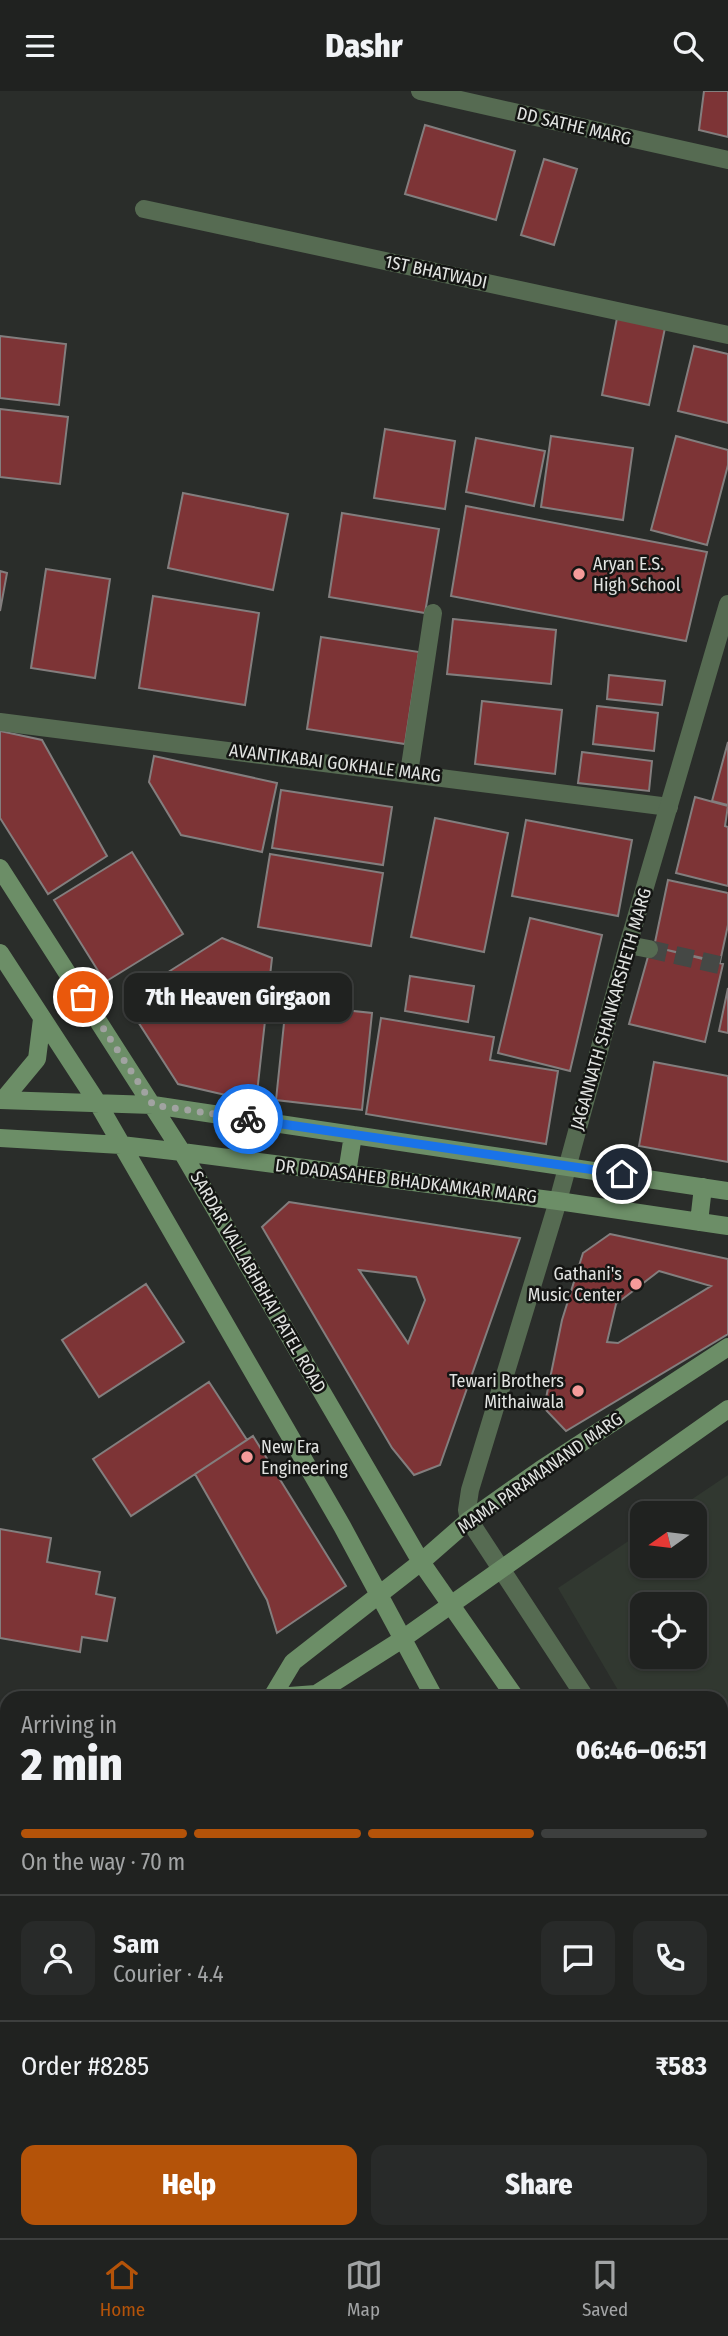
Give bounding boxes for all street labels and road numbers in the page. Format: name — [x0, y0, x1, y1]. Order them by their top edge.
street label: DD SATHE MARG — [515, 102, 633, 150]
street label: 1ST BHATWADI — [383, 250, 489, 294]
street label: AVANTIKABAI GOKHALE MARG — [228, 739, 442, 787]
street label: JAGANNATH SHANKARSHETH MARG — [566, 885, 656, 1133]
street label: DR DADASAHEB BHADKAMKAR MARG — [274, 1154, 538, 1208]
street label: SARDAR VALLABHBHAI PATEL ROAD — [185, 1167, 331, 1397]
street label: MAMA PARAMANAND MARG — [453, 1408, 627, 1538]

